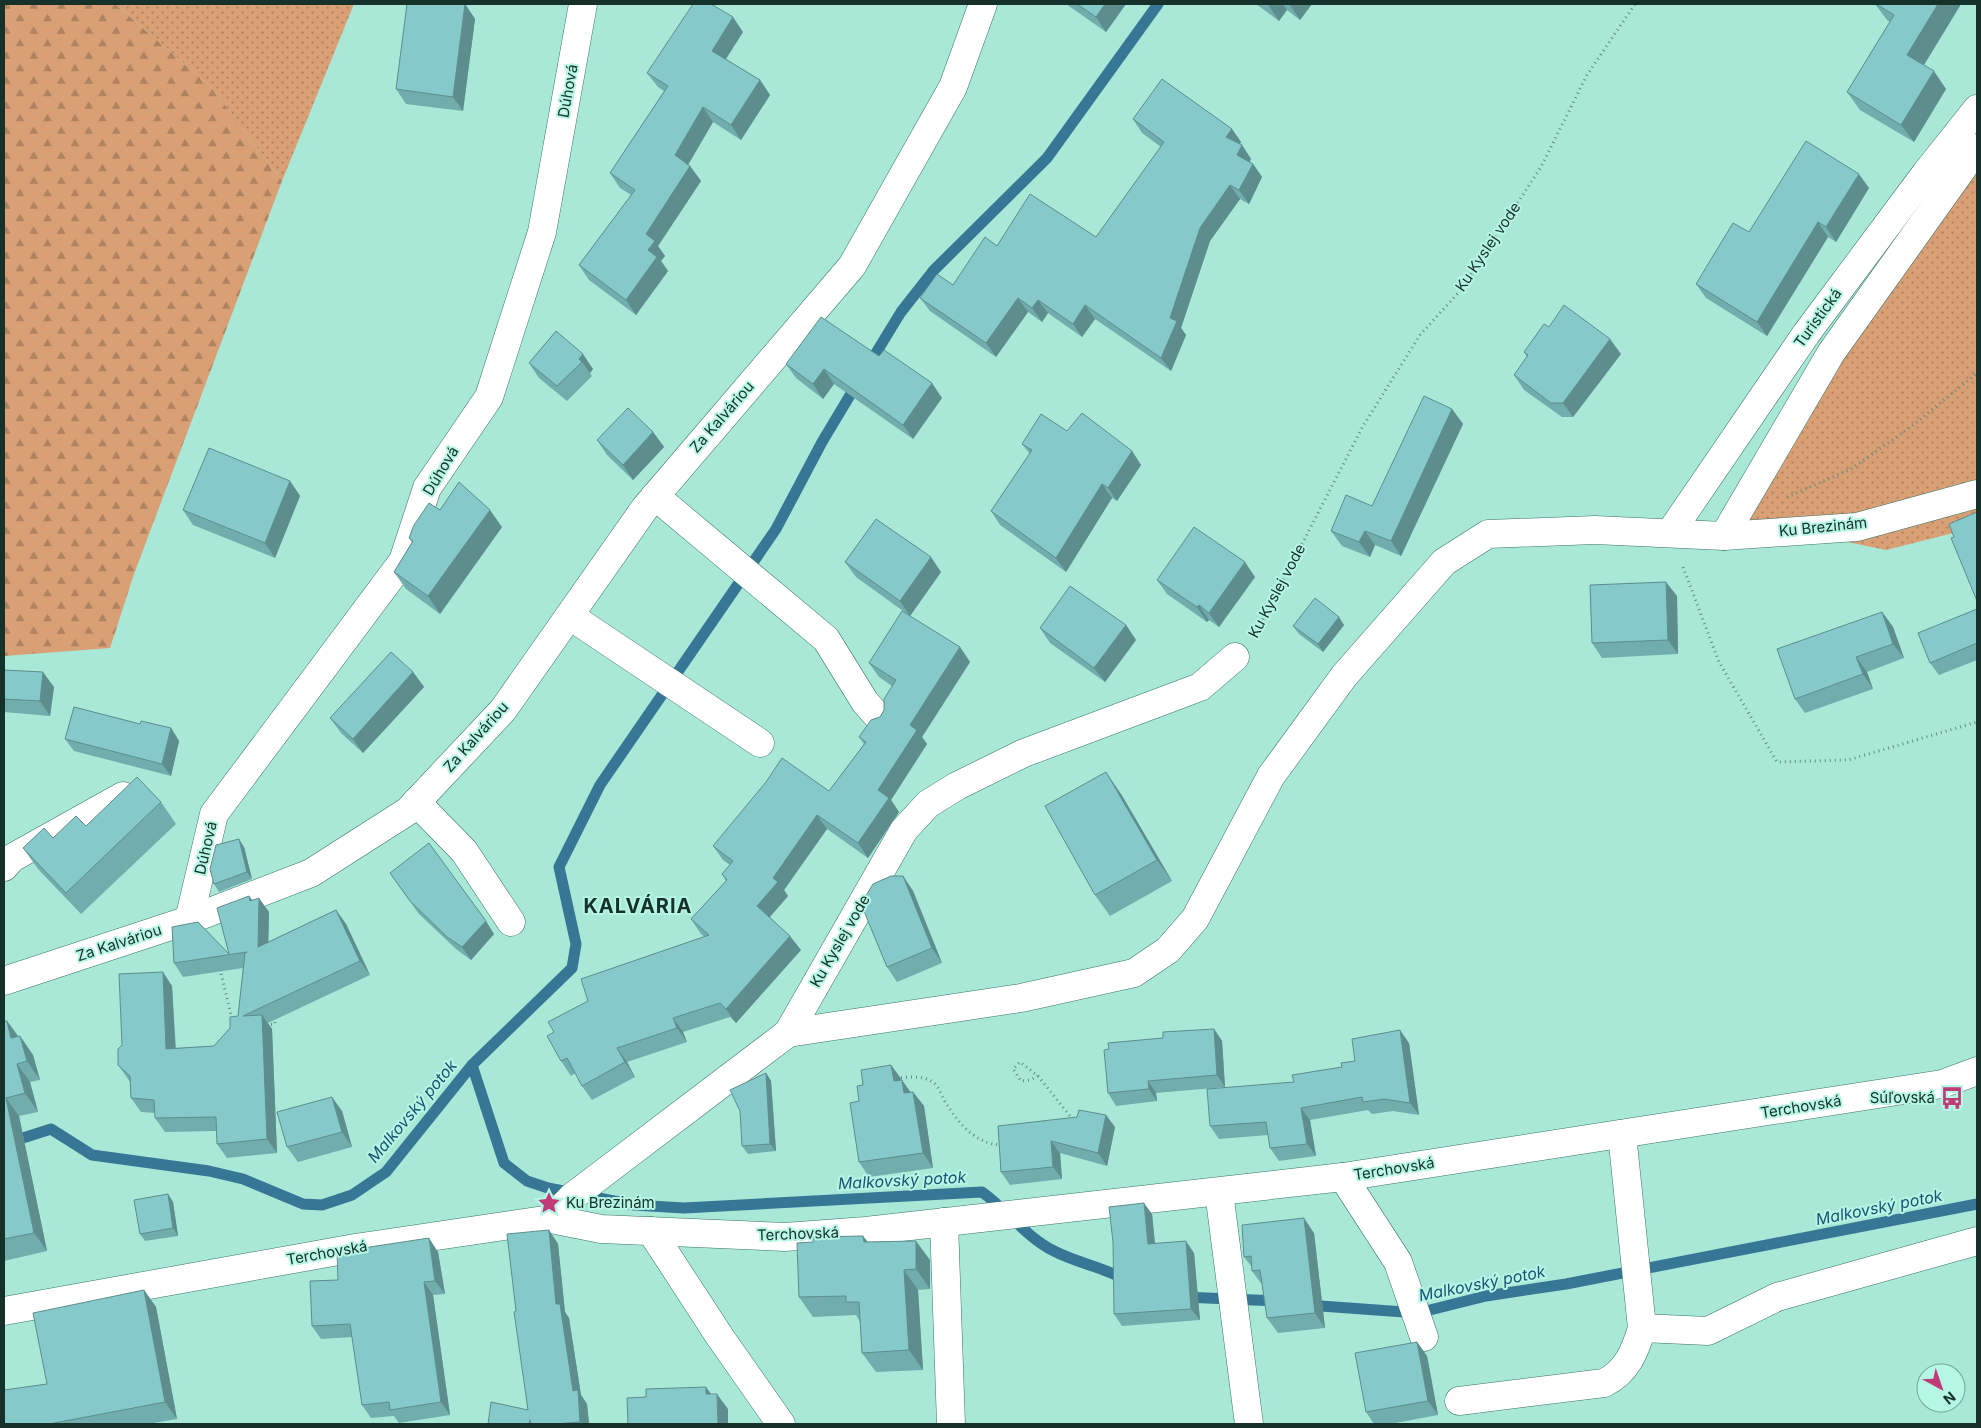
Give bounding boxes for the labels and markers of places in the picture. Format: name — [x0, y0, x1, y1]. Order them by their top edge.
bus stop icon: Súľovská — [1939, 1085, 1965, 1111]
place label: Súľovská — [1870, 1088, 1935, 1107]
place icon: Ku Brezinám — [536, 1190, 562, 1216]
place label: Ku Brezinám — [566, 1193, 655, 1212]

